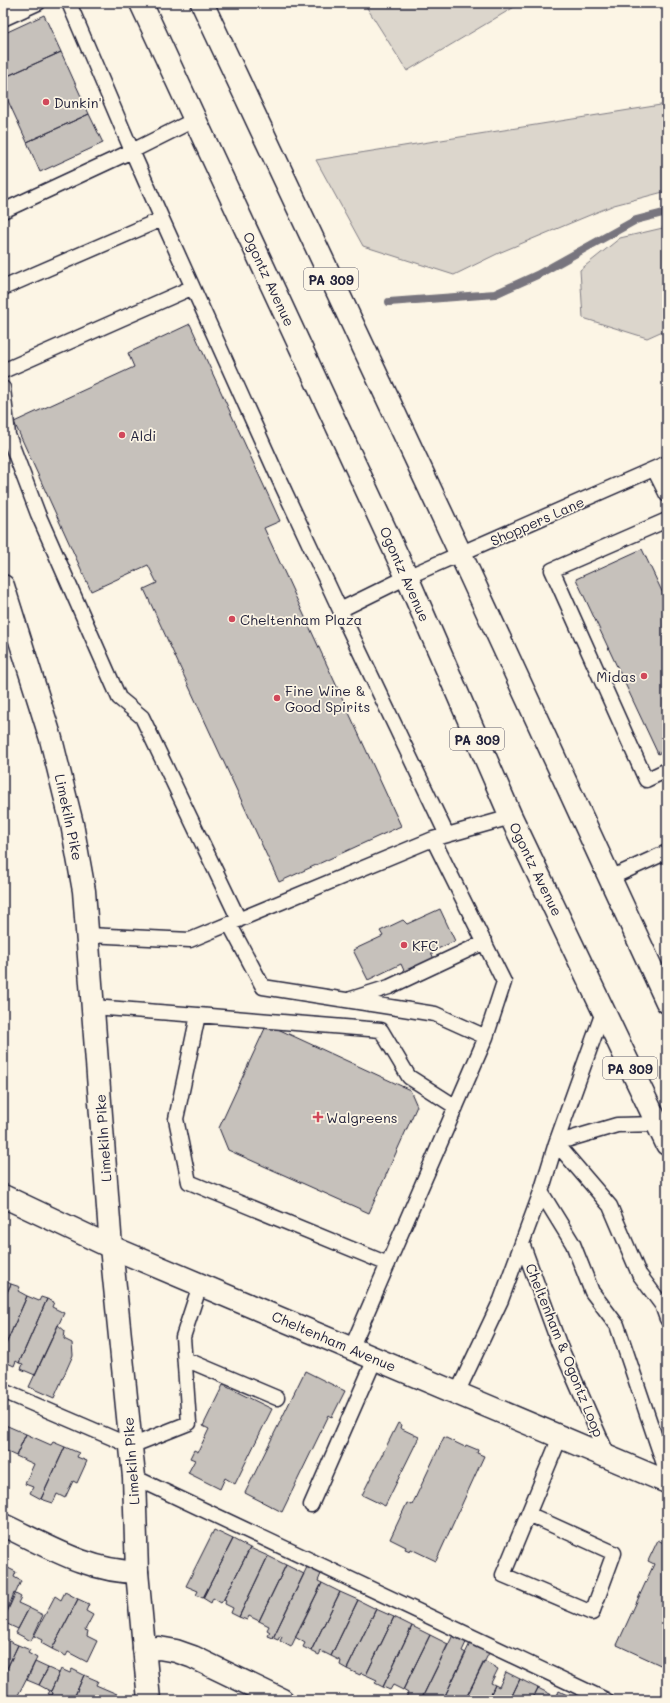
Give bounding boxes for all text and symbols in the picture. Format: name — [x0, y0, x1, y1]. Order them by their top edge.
place label: Dunkin' — [54, 93, 102, 112]
marker: Dunkin' — [41, 97, 51, 107]
street label: Ogontz Avenue — [239, 229, 299, 329]
road number: PA 309 — [304, 268, 358, 290]
place label: Aldi — [130, 426, 156, 445]
marker: Aldi — [117, 430, 127, 440]
street label: Shoppers Lane — [487, 492, 587, 550]
street label: Ogontz Avenue — [376, 523, 434, 625]
place label: Cheltenham Plaza — [240, 610, 362, 629]
marker: Cheltenham Plaza — [227, 614, 237, 624]
place label: Midas — [596, 667, 636, 686]
marker: Midas — [639, 671, 649, 681]
place label: Fine Wine & Good Spirits — [285, 681, 370, 716]
marker: Fine Wine & Good Spirits — [272, 693, 282, 703]
road number: PA 309 — [450, 728, 504, 750]
street label: Limekiln Pike — [51, 772, 87, 862]
street label: Ogontz Avenue — [505, 819, 567, 919]
place label: KFC — [412, 936, 438, 955]
marker: KFC — [399, 940, 409, 950]
road number: PA 309 — [603, 1057, 657, 1079]
street label: Limekiln Pike — [90, 1093, 116, 1183]
place label: Walgreens — [326, 1108, 398, 1127]
marker: Walgreens — [313, 1112, 323, 1122]
street label: Cheltenham & Ogontz Loop — [521, 1260, 609, 1440]
street label: Cheltenham Avenue — [269, 1306, 399, 1376]
street label: Limekiln Pike — [118, 1416, 144, 1506]

